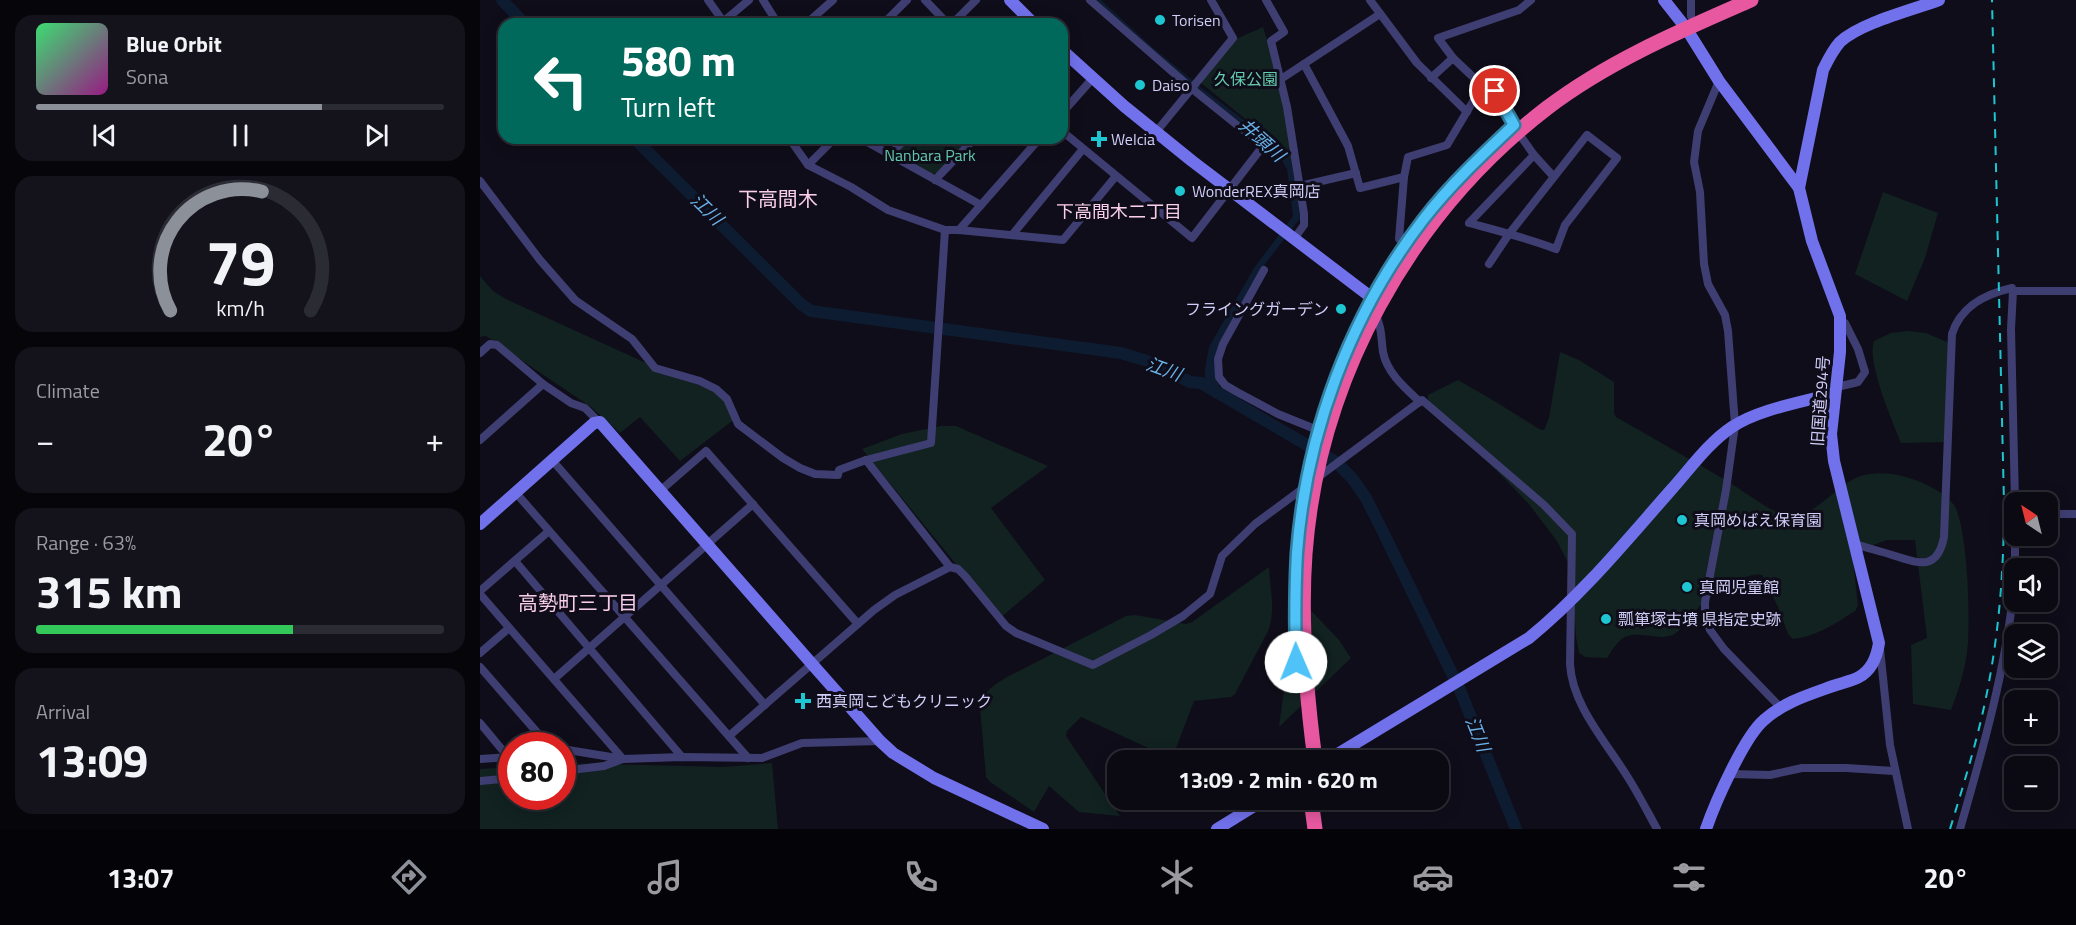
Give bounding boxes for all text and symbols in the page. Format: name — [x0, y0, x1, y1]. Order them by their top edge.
place label: Torisen — [1172, 8, 1221, 32]
marker: Torisen — [1153, 13, 1167, 27]
text: Blue Orbit — [126, 27, 222, 61]
text: 580 m — [621, 28, 736, 92]
icon: left — [522, 42, 600, 120]
text: Sona — [126, 61, 168, 92]
pin — [1469, 65, 1520, 116]
park label: 久保公園 — [1214, 67, 1278, 91]
place label: Daiso — [1152, 73, 1190, 97]
icon: arrive — [1478, 74, 1511, 107]
marker: Daiso — [1133, 78, 1147, 92]
text: Turn left — [621, 86, 715, 127]
water label: 井頭川 — [1233, 112, 1293, 169]
icon: previous — [88, 119, 121, 152]
icon: pause — [224, 119, 257, 152]
icon: next — [360, 119, 393, 152]
place label: Welcia — [1111, 127, 1155, 151]
marker: Welcia — [1092, 132, 1106, 146]
park label: Nanbara Park — [884, 143, 976, 167]
place label: WonderREX真岡店 — [1192, 179, 1321, 203]
district label: 下高間木 — [738, 183, 818, 214]
marker: WonderREX真岡店 — [1173, 184, 1187, 198]
water label: 江川 — [685, 187, 731, 233]
district label: 下高間木二丁目 — [1056, 198, 1182, 225]
text: 79 — [205, 214, 275, 309]
text: km/h — [216, 292, 264, 324]
place label: フライングガーデン — [1185, 297, 1329, 321]
marker: フライングガーデン — [1334, 302, 1348, 316]
water label: 江川 — [1142, 350, 1187, 389]
street label: 旧国道294号 — [1805, 355, 1835, 447]
text: Climate — [36, 375, 100, 406]
text: 20° — [202, 405, 278, 473]
text: − — [36, 415, 54, 465]
text: + — [426, 415, 444, 465]
north arrow — [2004, 492, 2058, 546]
map controls — [2004, 492, 2058, 810]
place label: 真岡めばえ保育園 — [1694, 508, 1822, 532]
marker: 真岡めばえ保育園 — [1675, 513, 1689, 527]
text: Range · 63% — [36, 527, 136, 558]
text: 315 km — [36, 557, 182, 625]
button: sound — [2004, 558, 2058, 612]
place label: 真岡児童館 — [1699, 575, 1779, 599]
marker: 真岡児童館 — [1680, 580, 1694, 594]
district label: 高勢町三丁目 — [518, 587, 638, 618]
place label: 瓢箪塚古墳 県指定史跡 — [1618, 607, 1782, 631]
marker: 瓢箪塚古墳 県指定史跡 — [1599, 612, 1613, 626]
button: layers — [2004, 624, 2058, 678]
position arrow — [1264, 630, 1328, 694]
place label: 西真岡こどもクリニック — [816, 689, 992, 713]
button: + — [2004, 690, 2058, 744]
marker: 西真岡こどもクリニック — [794, 692, 812, 710]
text: Arrival — [36, 696, 90, 727]
water label: 江川 — [1459, 712, 1498, 758]
text: 13:09 — [36, 726, 148, 794]
speed limit sign: 80 — [498, 732, 576, 810]
button: − — [2004, 756, 2058, 810]
text: 13:09 · 2 min · 620 m — [1178, 763, 1378, 797]
icon: directions — [388, 856, 430, 898]
icon: music — [644, 856, 686, 898]
icon: phone — [900, 856, 942, 898]
icon: climate — [1156, 856, 1198, 898]
icon: car — [1412, 856, 1454, 898]
icon: filters — [1668, 856, 1710, 898]
text: 13:07 — [107, 857, 174, 898]
text: 20° — [1924, 857, 1969, 898]

